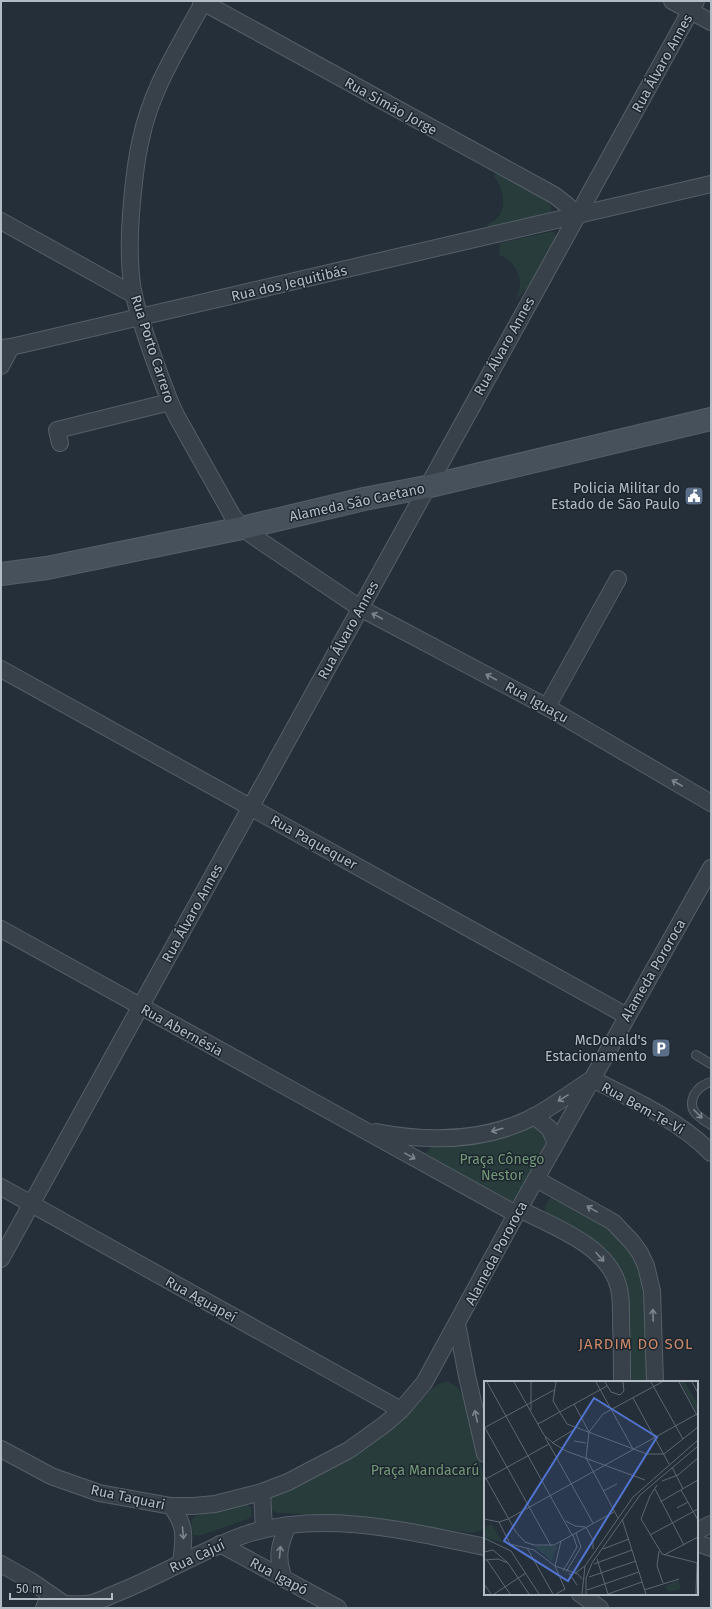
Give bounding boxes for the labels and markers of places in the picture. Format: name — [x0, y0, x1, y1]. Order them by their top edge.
place label: Policia Militar do Estado de São Paulo — [551, 480, 680, 513]
public building icon: Policia Militar do Estado de São Paulo — [683, 485, 705, 507]
place label: McDonald's Estacionamento — [545, 1032, 647, 1065]
parking icon: McDonald's Estacionamento — [650, 1037, 672, 1059]

